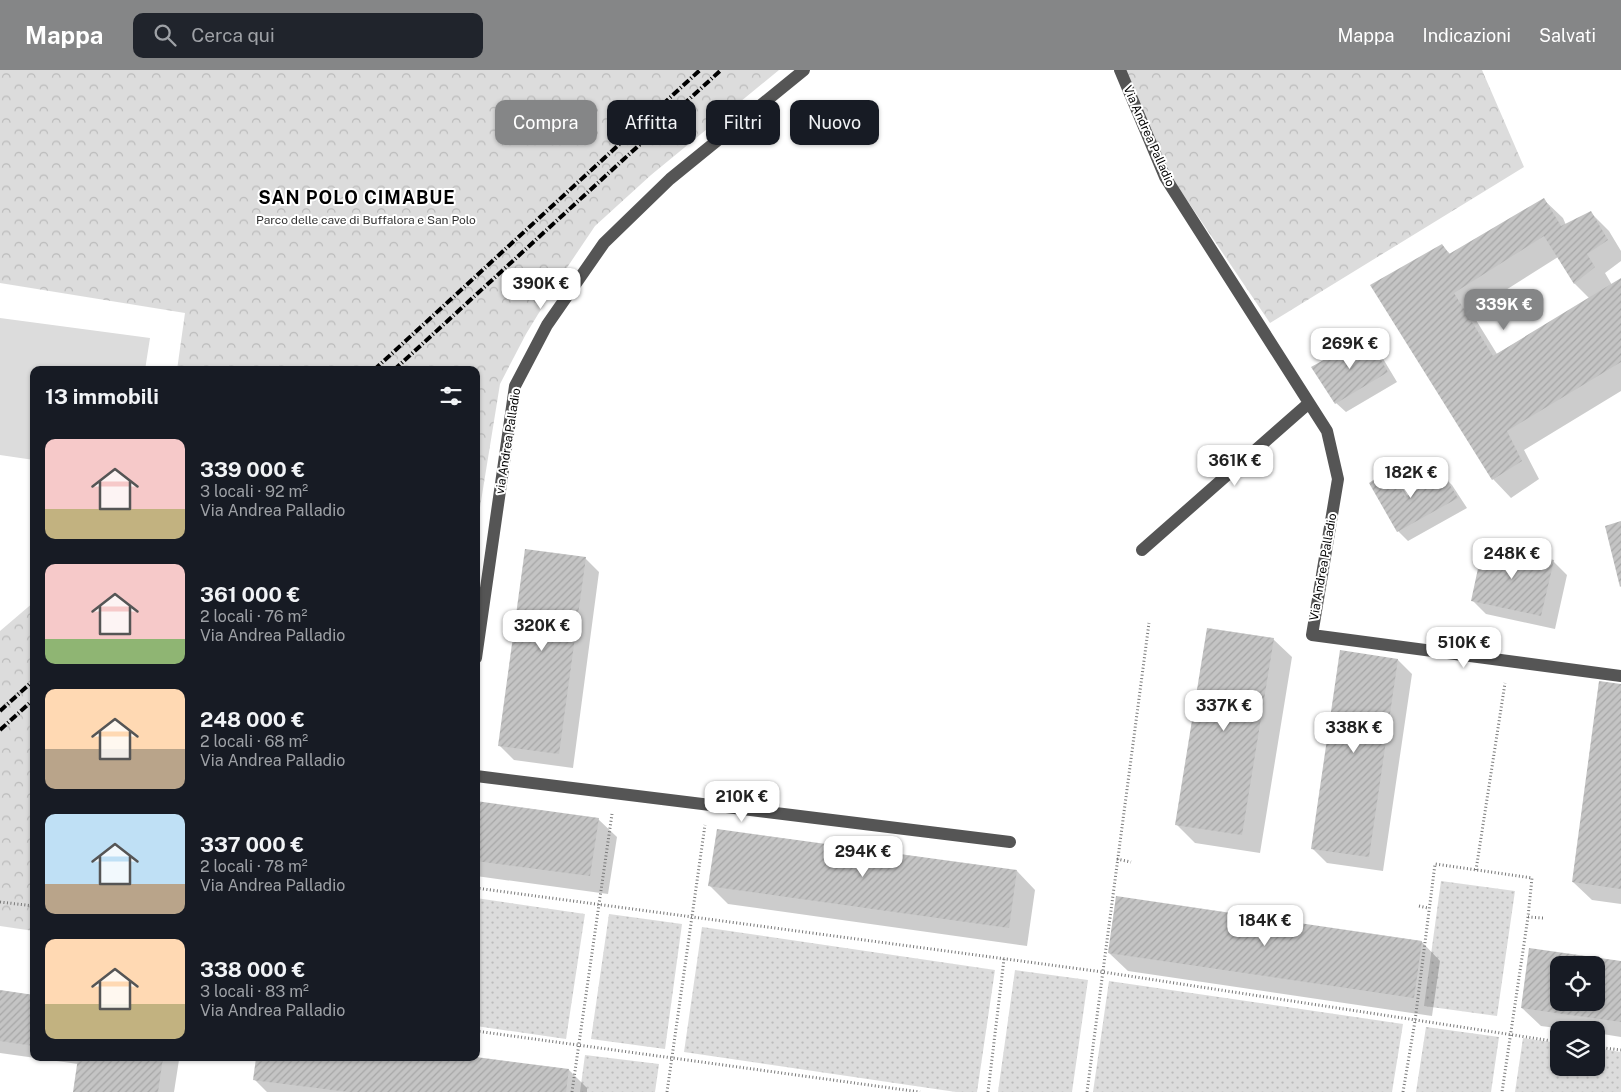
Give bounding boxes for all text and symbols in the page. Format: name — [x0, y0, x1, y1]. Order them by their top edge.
search box — [133, 13, 483, 58]
text: Mappa — [25, 21, 103, 49]
icon: search — [151, 21, 179, 49]
text: Cerca qui — [191, 24, 275, 46]
text: Mappa — [1337, 25, 1395, 46]
text: Indicazioni — [1423, 25, 1511, 46]
text: Salvati — [1539, 25, 1596, 46]
street label: Via Andrea Palladio — [1120, 83, 1178, 189]
chip: Compra — [495, 100, 597, 145]
chip: Affitta — [607, 100, 696, 145]
chip: Filtri — [706, 100, 780, 145]
chip: Nuovo — [790, 100, 879, 145]
district label: SAN POLO CIMABUE — [258, 187, 456, 208]
park label: Parco delle cave di Buffalora e San Polo — [256, 213, 476, 227]
pin: 390K € — [500, 268, 582, 310]
text: 390K € — [513, 274, 569, 293]
pin: 339K € — [1463, 288, 1545, 331]
text: 339K € — [1475, 295, 1533, 314]
pin: 269K € — [1309, 328, 1391, 370]
text: 269K € — [1322, 334, 1378, 353]
icon: filters — [437, 382, 465, 410]
text: 13 immobili — [45, 384, 159, 409]
street label: via Andrea Palladio — [493, 387, 523, 495]
pin: 361K € — [1194, 444, 1276, 487]
text: 361K € — [1208, 451, 1262, 470]
pin: 182K € — [1370, 456, 1452, 499]
text: 339 000 € — [200, 457, 305, 482]
icon: home — [85, 459, 145, 519]
text: 182K € — [1384, 463, 1438, 482]
text: 3 locali · 92 m² — [200, 482, 308, 501]
text: Via Andrea Palladio — [200, 501, 345, 520]
street label: Via Andrea Palladio — [1307, 512, 1339, 622]
pin: 248K € — [1471, 538, 1553, 580]
text: 248K € — [1484, 544, 1540, 563]
text: 361 000 € — [200, 582, 300, 607]
icon: home — [85, 584, 145, 644]
text: 2 locali · 76 m² — [200, 607, 307, 626]
pin: 320K € — [501, 610, 583, 652]
text: 320K € — [514, 616, 570, 635]
text: Via Andrea Palladio — [200, 626, 345, 645]
pin: 510K € — [1423, 626, 1505, 669]
text: 510K € — [1437, 633, 1491, 652]
pin: 337K € — [1183, 690, 1265, 732]
text: 337K € — [1196, 696, 1252, 715]
text: 248 000 € — [200, 707, 305, 732]
icon: home — [85, 709, 145, 769]
pin: 338K € — [1313, 712, 1395, 754]
text: 338K € — [1325, 718, 1383, 737]
text: 2 locali · 68 m² — [200, 732, 308, 751]
text: Via Andrea Palladio — [200, 751, 345, 770]
pin: 210K € — [701, 780, 783, 823]
text: 210K € — [716, 787, 768, 806]
text: 337 000 € — [200, 832, 304, 857]
icon: home — [85, 834, 145, 894]
pin: 294K € — [822, 836, 904, 878]
text: 294K € — [835, 842, 891, 861]
text: 2 locali · 78 m² — [200, 857, 308, 876]
text: Via Andrea Palladio — [200, 876, 345, 895]
pin: 184K € — [1224, 904, 1306, 947]
text: 184K € — [1238, 911, 1292, 930]
map controls — [1550, 956, 1605, 1076]
button: locate — [1550, 956, 1605, 1011]
text: 338 000 € — [200, 957, 306, 982]
icon: home — [85, 959, 145, 1019]
text: 3 locali · 83 m² — [200, 982, 309, 1001]
text: Via Andrea Palladio — [200, 1001, 345, 1020]
button: layers — [1550, 1021, 1605, 1076]

